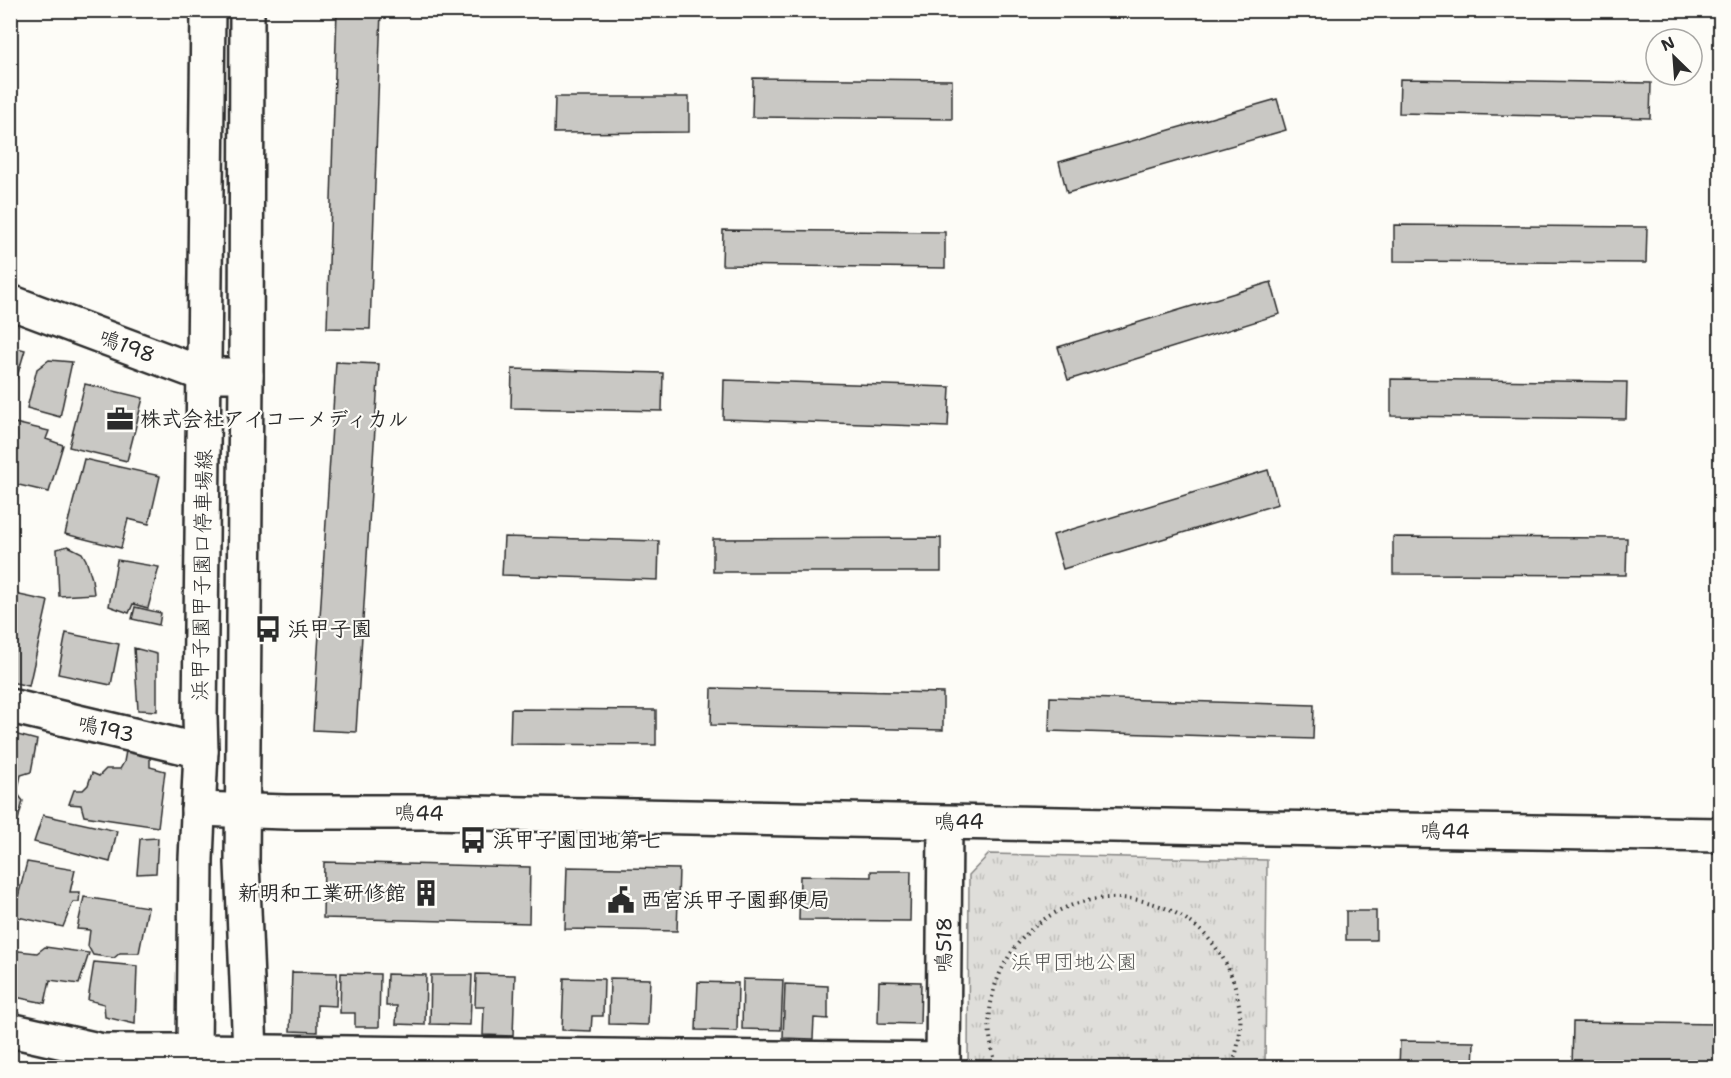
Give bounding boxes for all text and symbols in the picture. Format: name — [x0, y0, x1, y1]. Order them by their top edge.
north arrow — [1644, 27, 1704, 87]
text: N — [1658, 32, 1678, 56]
street label: 鳴198 — [95, 323, 159, 369]
office icon: 株式会社アイコーメディカル — [105, 404, 135, 434]
place label: 株式会社アイコーメディカル — [140, 405, 409, 433]
street label: 浜甲子園甲子園口停車場線 — [186, 449, 218, 701]
bus stop icon: 浜甲子園 — [253, 614, 283, 644]
place label: 浜甲子園 — [288, 615, 372, 643]
street label: 鳴193 — [75, 709, 137, 749]
street label: 鳴44 — [394, 799, 444, 827]
street label: 鳴44 — [934, 808, 984, 836]
street label: 鳴44 — [1420, 817, 1470, 845]
bus stop icon: 浜甲子園団地第七 — [458, 825, 488, 855]
place label: 浜甲子園団地第七 — [493, 826, 661, 854]
building icon: 新明和工業研修館 — [411, 878, 441, 908]
place label: 新明和工業研修館 — [238, 879, 406, 907]
public building icon: 西宮浜甲子園郵便局 — [606, 885, 636, 915]
place label: 西宮浜甲子園郵便局 — [641, 886, 830, 914]
street label: 鳴518 — [930, 917, 958, 973]
park label: 浜甲団地公園 — [1011, 948, 1137, 976]

